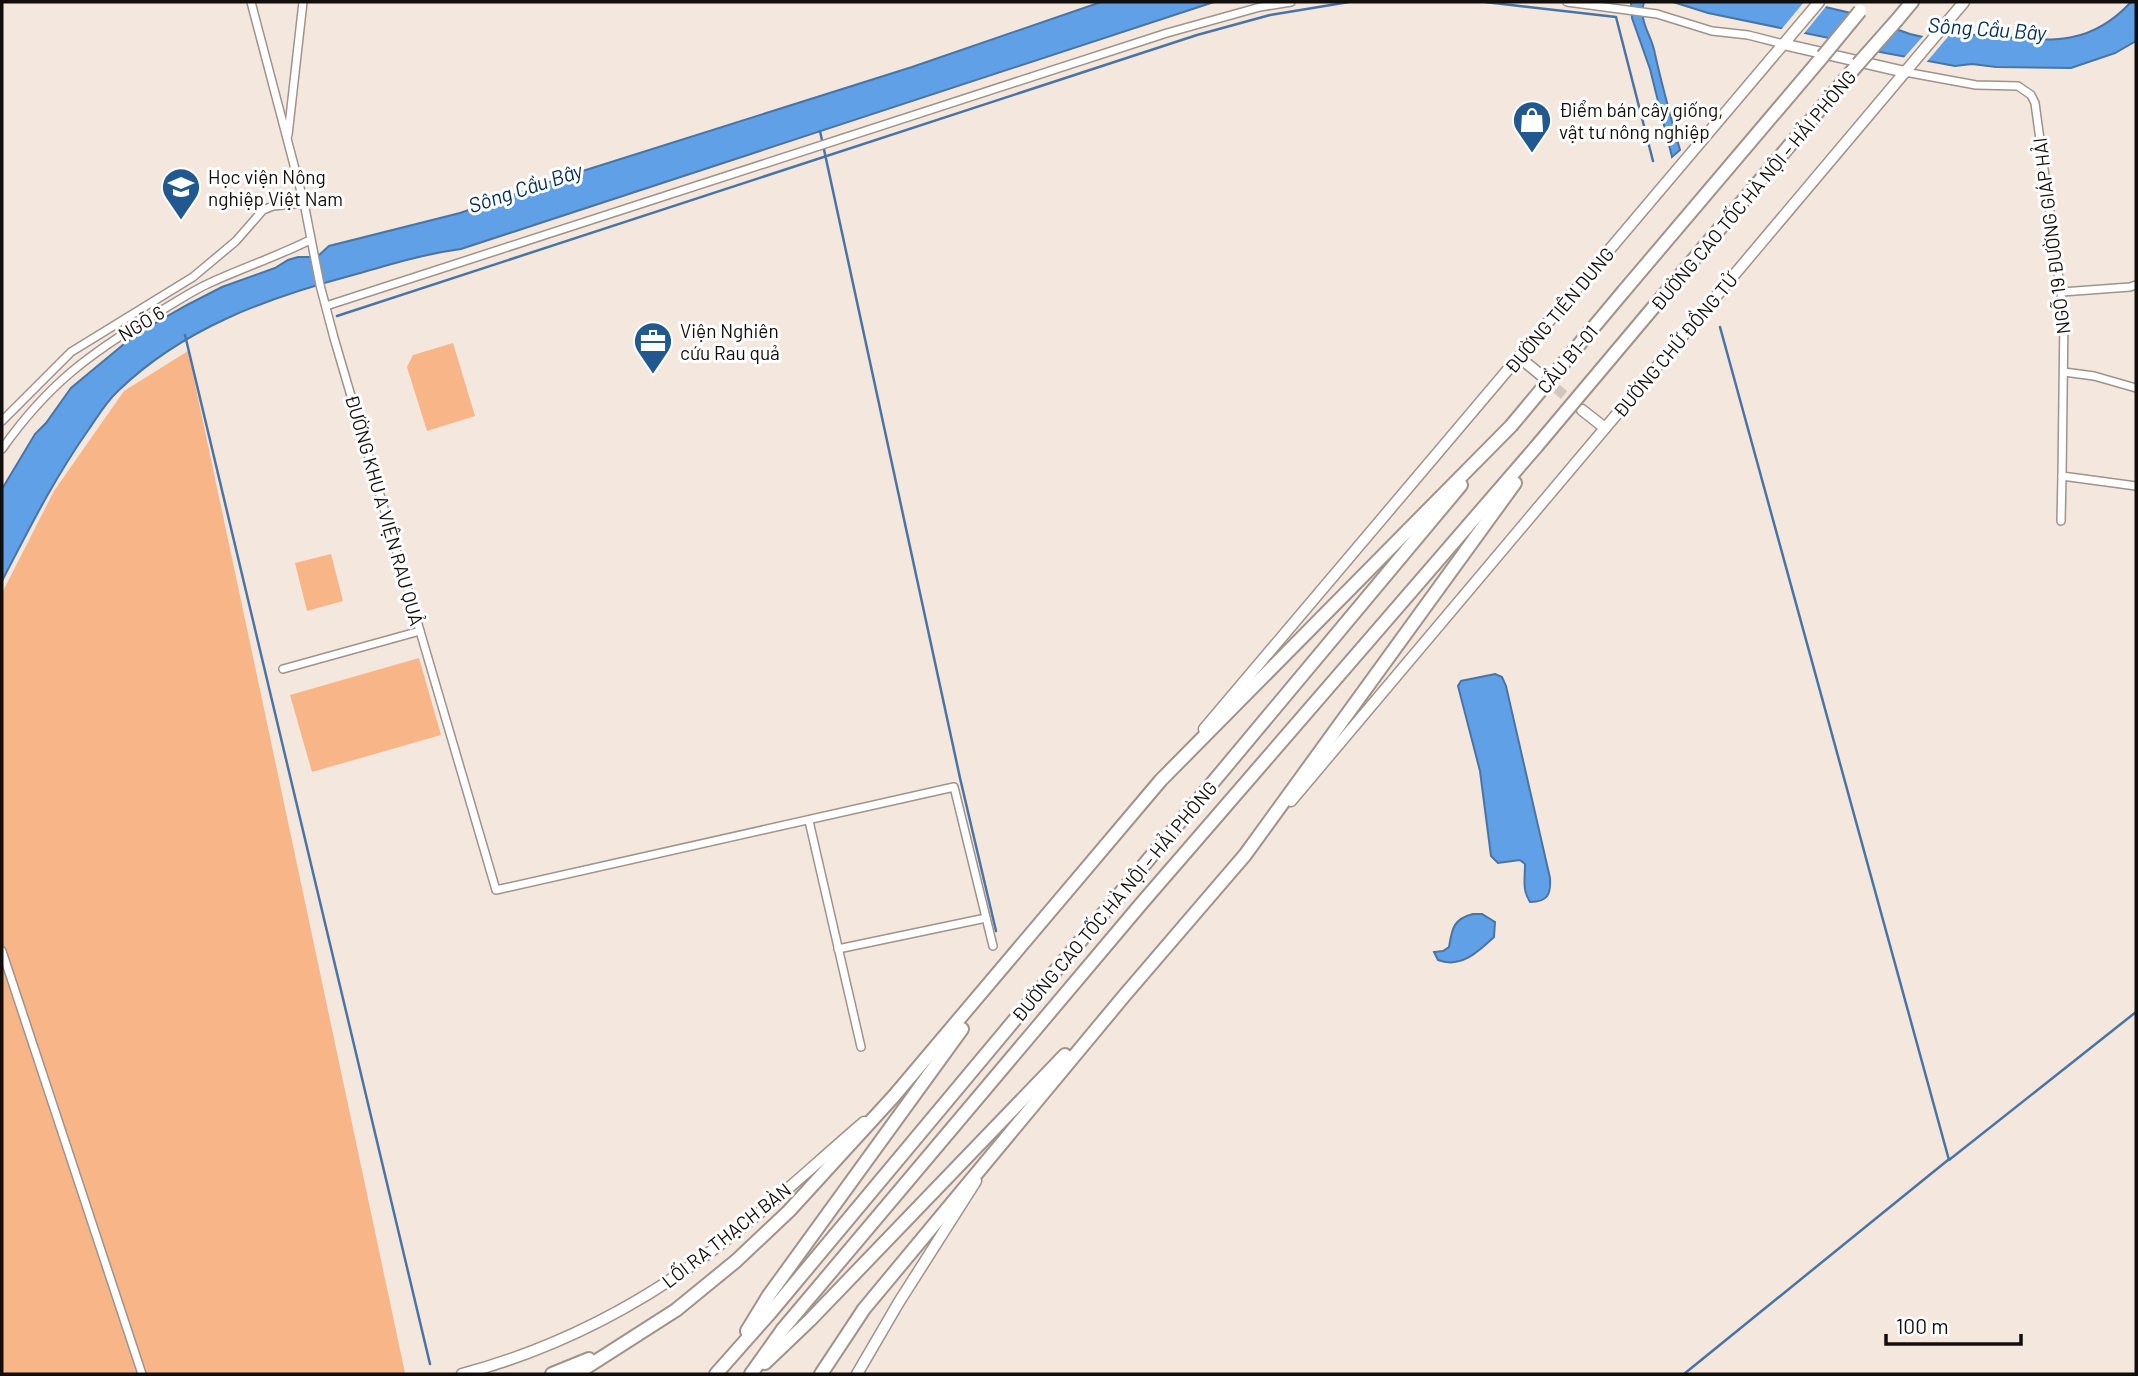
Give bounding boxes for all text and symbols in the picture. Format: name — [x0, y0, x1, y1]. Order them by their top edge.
water label: Sông Cầu Bây — [1927, 11, 2048, 45]
street label: ĐƯỜNG CAO TỐC HÀ NỘI – HẢI PHÒNG — [1646, 65, 1860, 315]
place label: Điểm bán cây giống, vật tư nông nghiệp — [1559, 98, 1723, 143]
shop icon: Điểm bán cây giống, vật tư nông nghiệp — [1511, 99, 1553, 154]
street label: NGÕ 19 ĐƯỜNG GIÁP HẢI — [2028, 136, 2074, 336]
water label: Sông Cầu Bây — [465, 157, 586, 217]
place label: Học viện Nông nghiệp Việt Nam — [208, 165, 343, 210]
school or university icon: Học viện Nông nghiệp Việt Nam — [160, 166, 202, 221]
street label: ĐƯỜNG TIÊN DUNG — [1500, 242, 1618, 378]
street label: ĐƯỜNG CHỬ ĐỒNG TỬ — [1607, 266, 1743, 422]
street label: NGÕ 6 — [114, 300, 168, 346]
place label: Viện Nghiên cứu Rau quả — [680, 319, 780, 364]
office icon: Viện Nghiên cứu Rau quả — [632, 320, 674, 375]
street label: CẦU B1-01 — [1531, 320, 1602, 398]
street label: ĐƯỜNG KHU A VIỆN RAU QUẢ — [341, 392, 429, 628]
street label: ĐƯỜNG CAO TỐC HÀ NỘI – HẢI PHÒNG — [1007, 776, 1221, 1026]
street label: LỐI RA THẠCH BÀN — [657, 1178, 795, 1292]
scale bar — [1886, 1302, 2021, 1346]
text: 100 m — [1896, 1313, 1949, 1338]

